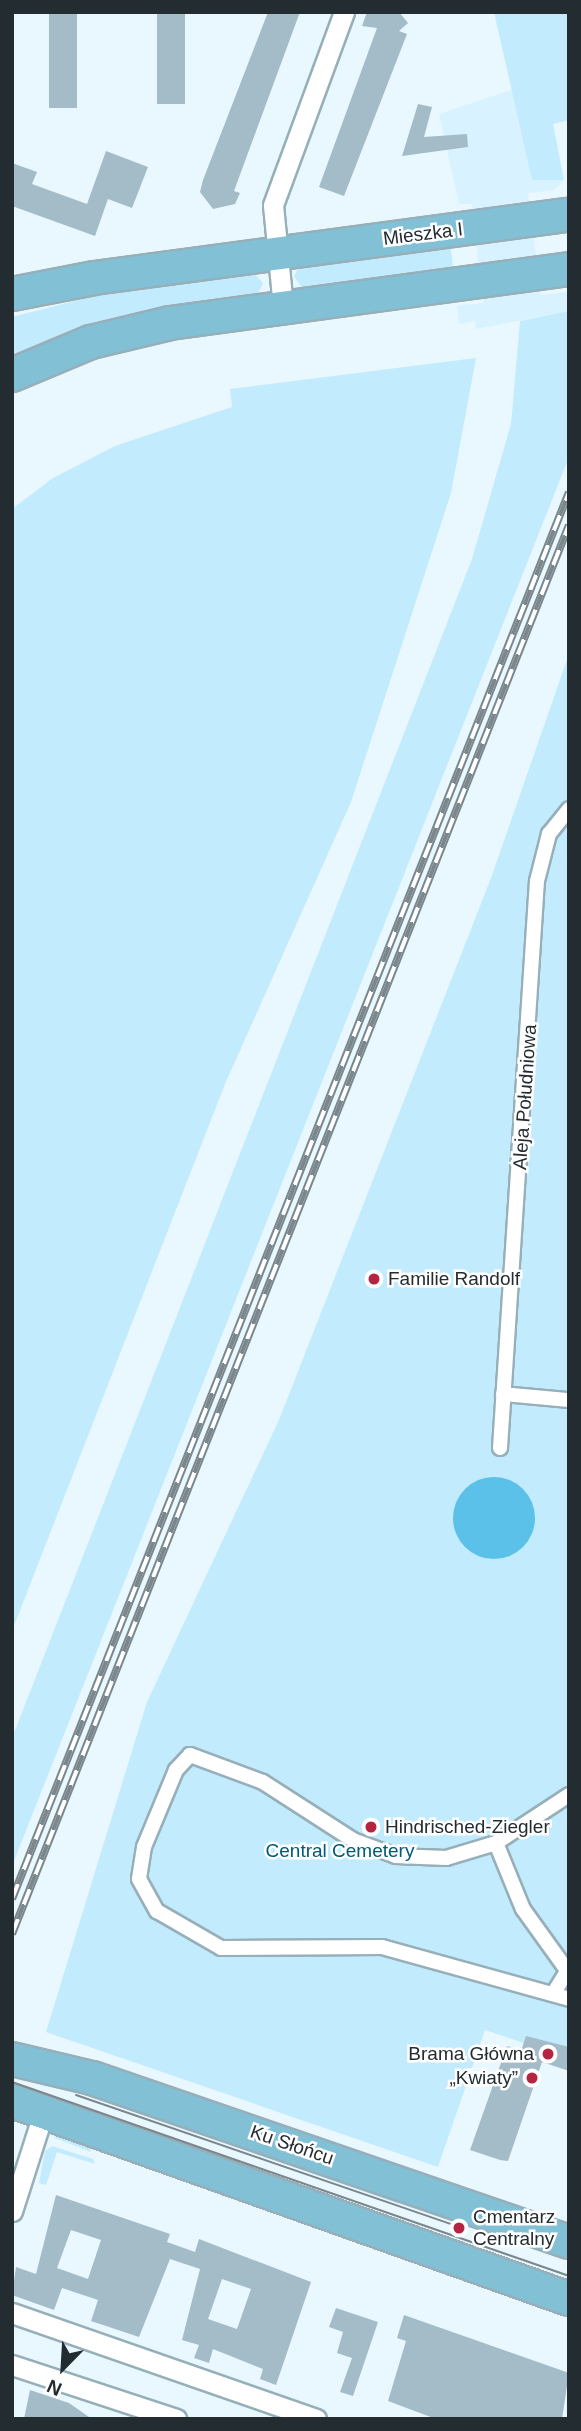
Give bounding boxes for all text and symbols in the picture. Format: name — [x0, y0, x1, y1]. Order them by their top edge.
street label: Mieszka I — [382, 218, 464, 250]
street label: Aleja Południowa — [509, 1023, 541, 1171]
place label: Familie Randolf — [388, 1268, 520, 1290]
marker: Familie Randolf — [366, 1271, 382, 1287]
place label: Hindrisched-Ziegler — [385, 1816, 550, 1838]
marker: Hindrisched-Ziegler — [363, 1819, 379, 1835]
park label: Central Cemetery — [266, 1840, 414, 1862]
place label: Brama Główna — [408, 2043, 534, 2065]
marker: Brama Główna — [540, 2046, 556, 2062]
place label: „Kwiaty” — [449, 2067, 518, 2089]
marker: „Kwiaty” — [524, 2070, 540, 2086]
street label: Ku Słońcu — [247, 2120, 337, 2170]
place label: Cmentarz Centralny — [473, 2206, 555, 2250]
marker: Cmentarz Centralny — [451, 2220, 467, 2236]
north arrow — [28, 2333, 98, 2403]
text: N — [44, 2375, 65, 2400]

